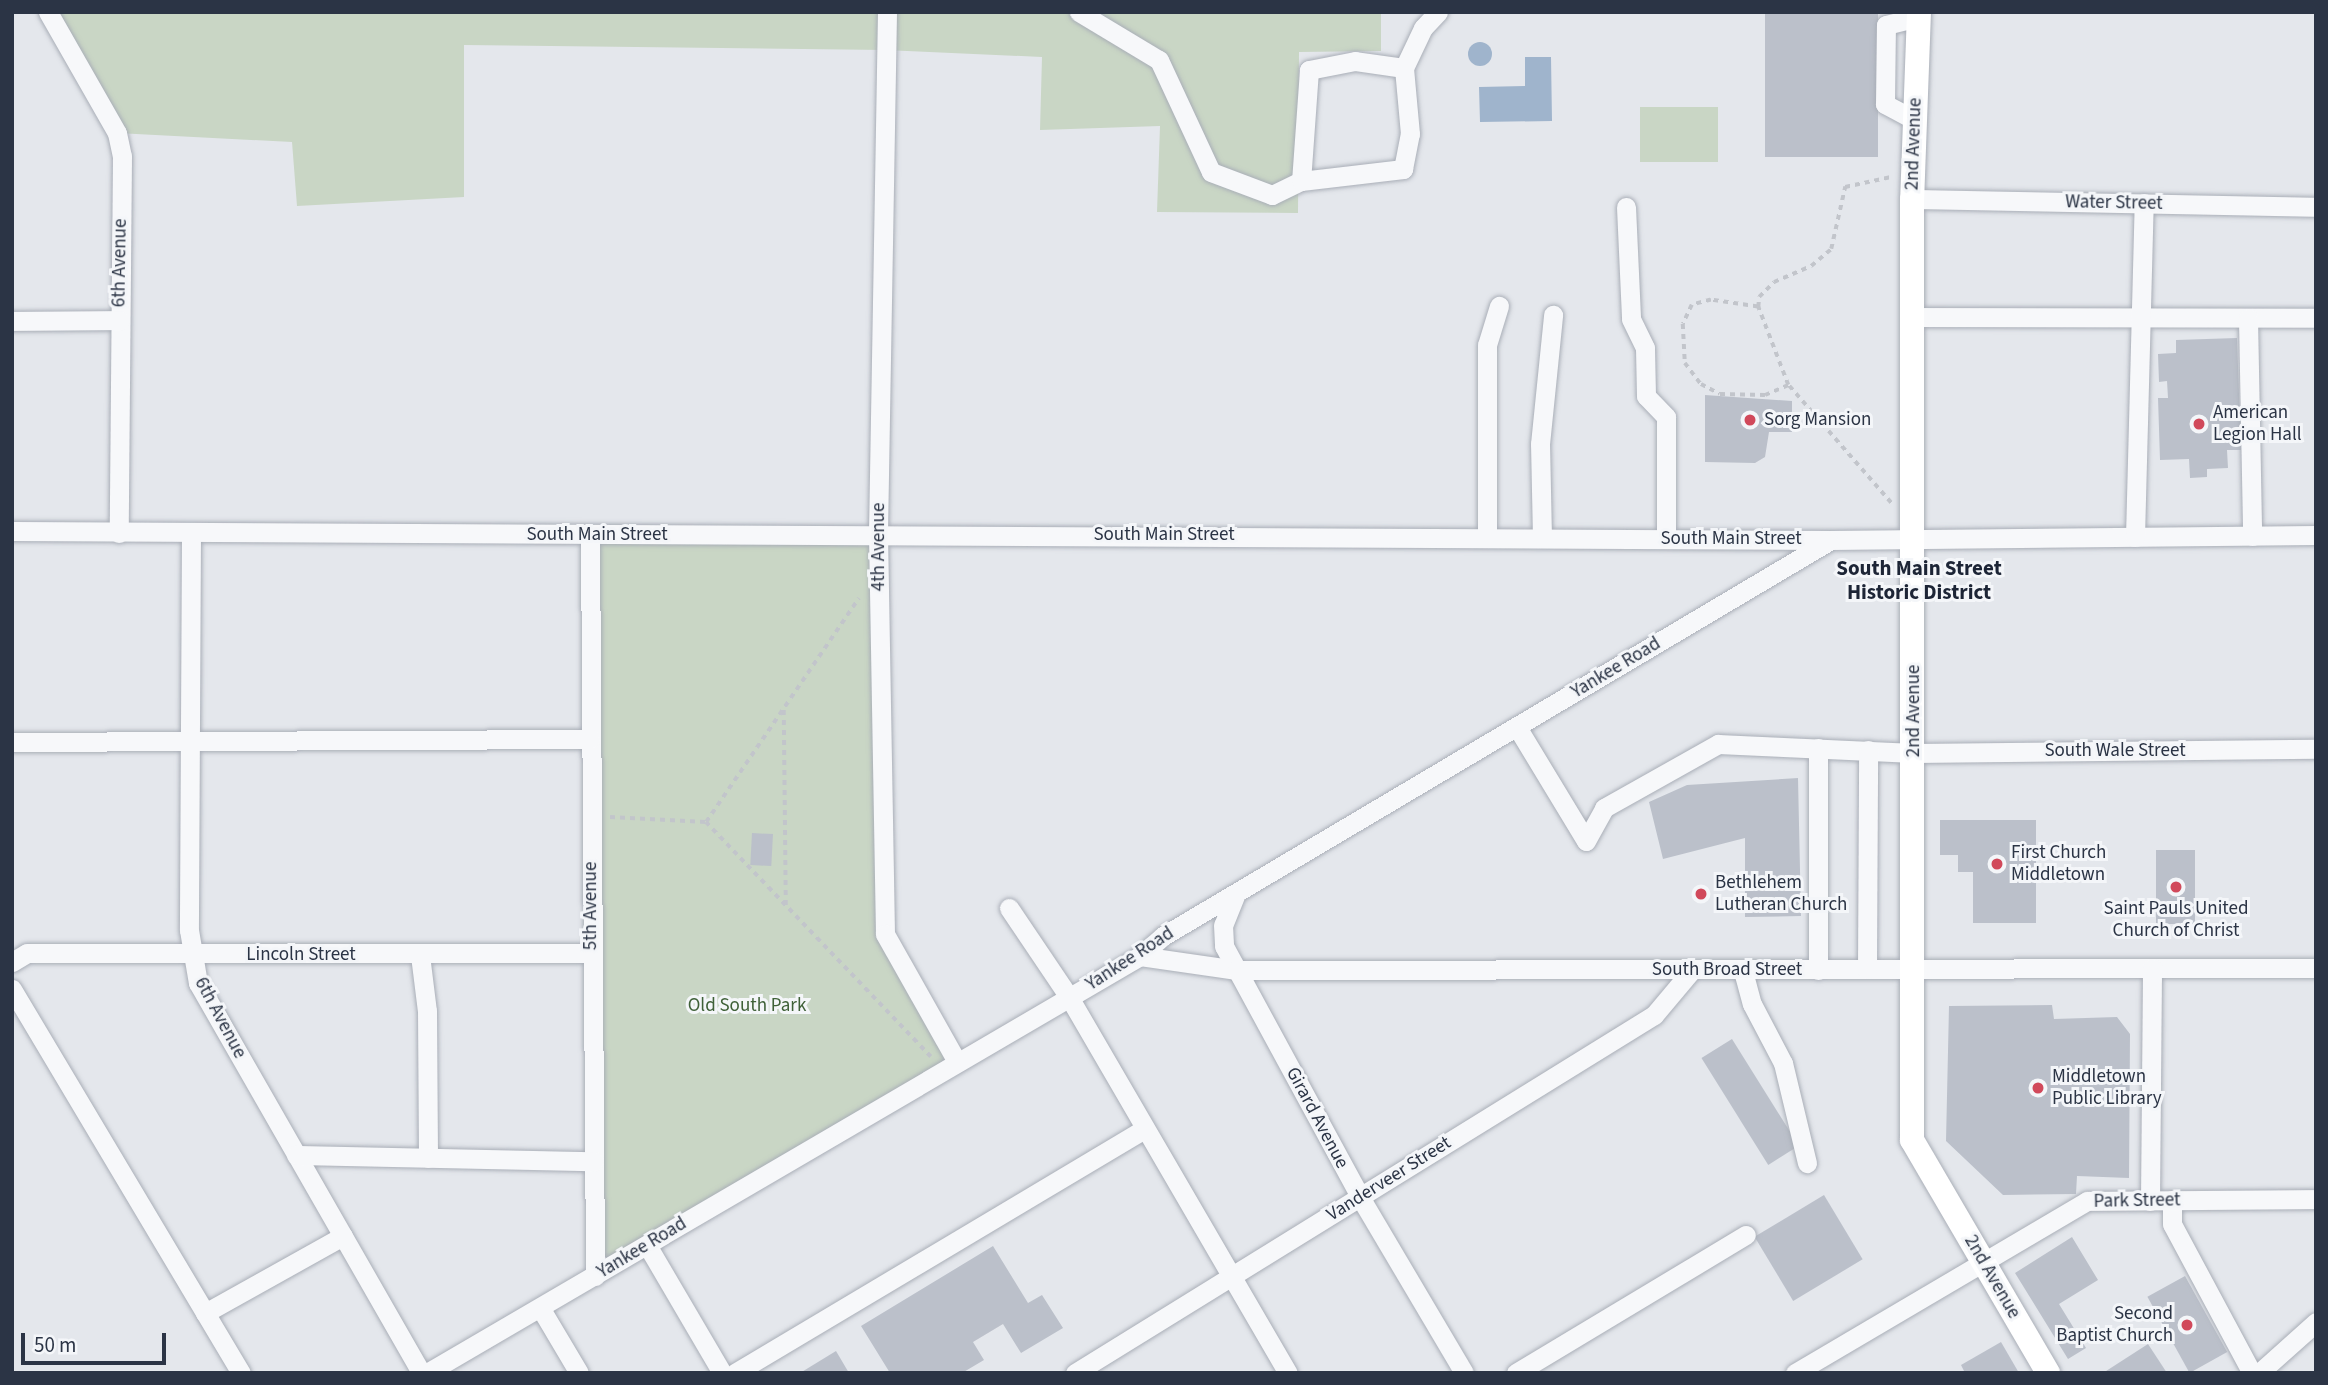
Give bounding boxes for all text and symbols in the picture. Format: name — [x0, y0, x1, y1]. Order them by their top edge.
street label: 2nd Avenue — [1901, 97, 1927, 191]
street label: Water Street — [2065, 191, 2163, 215]
street label: 6th Avenue — [108, 219, 132, 307]
place label: American Legion Hall — [2213, 402, 2302, 446]
place label: Sorg Mansion — [1764, 409, 1871, 431]
marker: Sorg Mansion — [1742, 412, 1758, 428]
marker: American Legion Hall — [2191, 416, 2207, 432]
street label: 4th Avenue — [868, 503, 890, 591]
street label: South Main Street — [526, 524, 668, 546]
street label: South Main Street — [1093, 524, 1235, 546]
street label: South Main Street — [1660, 528, 1802, 550]
district label: South Main Street Historic District — [1836, 555, 2002, 605]
street label: Yankee Road — [1567, 632, 1665, 704]
street label: 2nd Avenue — [1903, 665, 1925, 757]
street label: South Wale Street — [2044, 740, 2186, 762]
place label: First Church Middletown — [2011, 842, 2106, 886]
marker: First Church Middletown — [1989, 856, 2005, 872]
street label: 5th Avenue — [580, 862, 602, 950]
place label: Bethlehem Lutheran Church — [1715, 872, 1847, 916]
marker: Saint Pauls United Church of Christ — [2168, 879, 2184, 895]
marker: Bethlehem Lutheran Church — [1693, 886, 1709, 902]
place label: Saint Pauls United Church of Christ — [2104, 898, 2248, 942]
street label: Yankee Road — [1082, 922, 1178, 996]
street label: Lincoln Street — [246, 944, 356, 966]
street label: South Broad Street — [1652, 959, 1802, 981]
street label: 6th Avenue — [189, 974, 251, 1062]
park label: Old South Park — [688, 995, 806, 1017]
street label: Girard Avenue — [1281, 1063, 1353, 1173]
place label: Middletown Public Library — [2052, 1066, 2162, 1110]
marker: Middletown Public Library — [2030, 1080, 2046, 1096]
street label: Vanderveer Street — [1323, 1132, 1455, 1226]
street label: Park Street — [2093, 1189, 2181, 1213]
street label: Yankee Road — [593, 1212, 691, 1284]
street label: 2nd Avenue — [1959, 1231, 2025, 1323]
place label: Second Baptist Church — [2056, 1303, 2173, 1347]
marker: Second Baptist Church — [2179, 1317, 2195, 1333]
scale bar — [24, 1318, 170, 1362]
text: 50 m — [34, 1330, 76, 1360]

